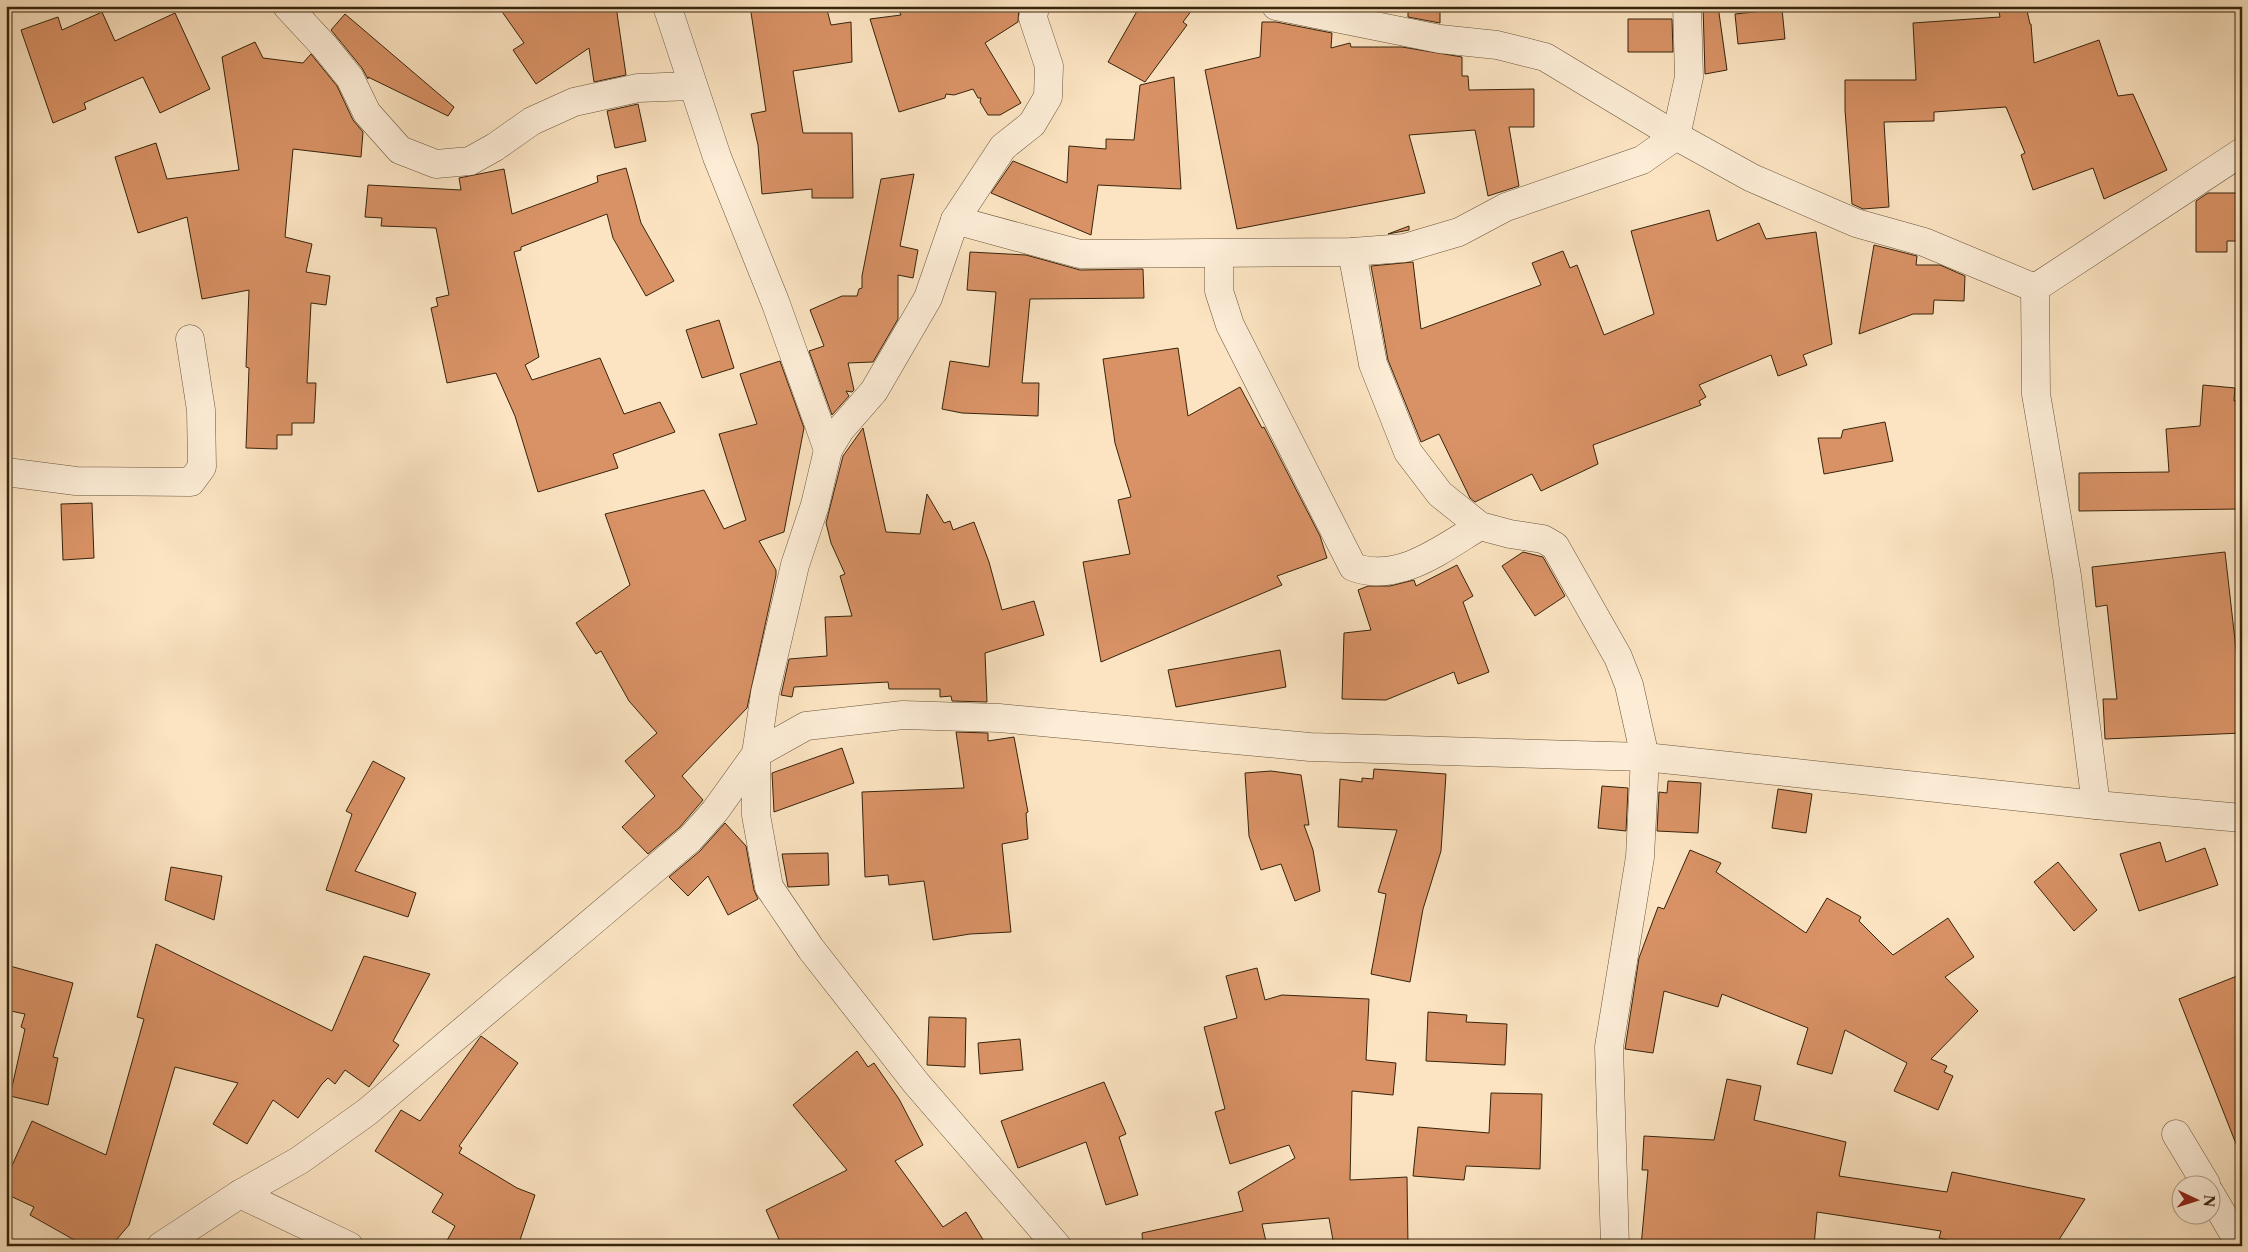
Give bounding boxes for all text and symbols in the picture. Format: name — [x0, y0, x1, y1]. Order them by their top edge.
north arrow — [2170, 1174, 2220, 1224]
text: N — [2200, 1194, 2218, 1208]

